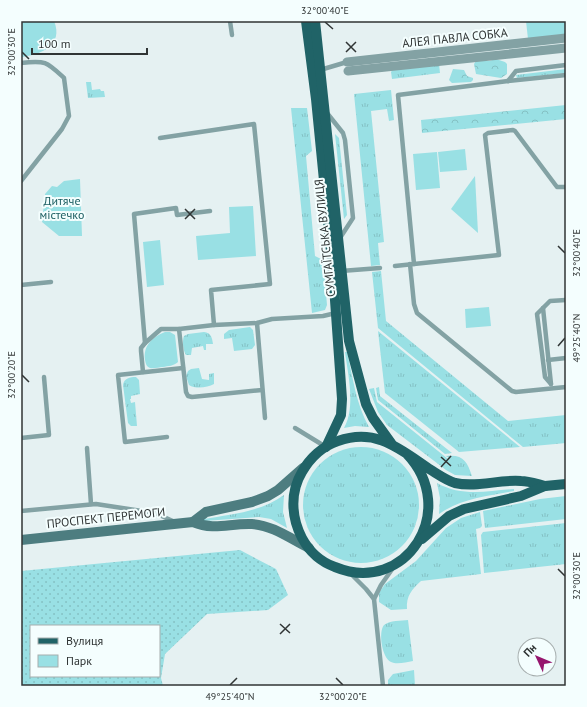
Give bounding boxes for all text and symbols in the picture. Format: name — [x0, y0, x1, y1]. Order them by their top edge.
text: 32°00'40"E — [301, 4, 349, 17]
street label: АЛЕЯ ПАВЛА СОБКА — [402, 25, 508, 50]
text: 32°00'30"E — [5, 28, 18, 76]
scale bar — [32, 30, 147, 56]
text: 100 m — [38, 36, 71, 51]
street label: СУМГАЇТСЬКА ВУЛИЦЯ — [311, 178, 338, 298]
park label: Дитяче містечко — [40, 193, 84, 222]
text: 32°00'40"E — [570, 229, 583, 277]
text: 49°25'40"N — [570, 313, 583, 363]
text: 32°00'20"E — [5, 351, 18, 399]
street label: ПРОСПЕКТ ПЕРЕМОГИ — [46, 504, 166, 531]
text: 32°00'30"E — [570, 552, 583, 600]
legend — [30, 625, 160, 677]
text: Вулиця — [66, 633, 103, 648]
north arrow — [517, 637, 557, 677]
text: Пн — [520, 640, 539, 660]
text: Парк — [66, 653, 92, 668]
text: 49°25'40"N — [205, 690, 255, 703]
text: 32°00'20"E — [319, 690, 367, 703]

